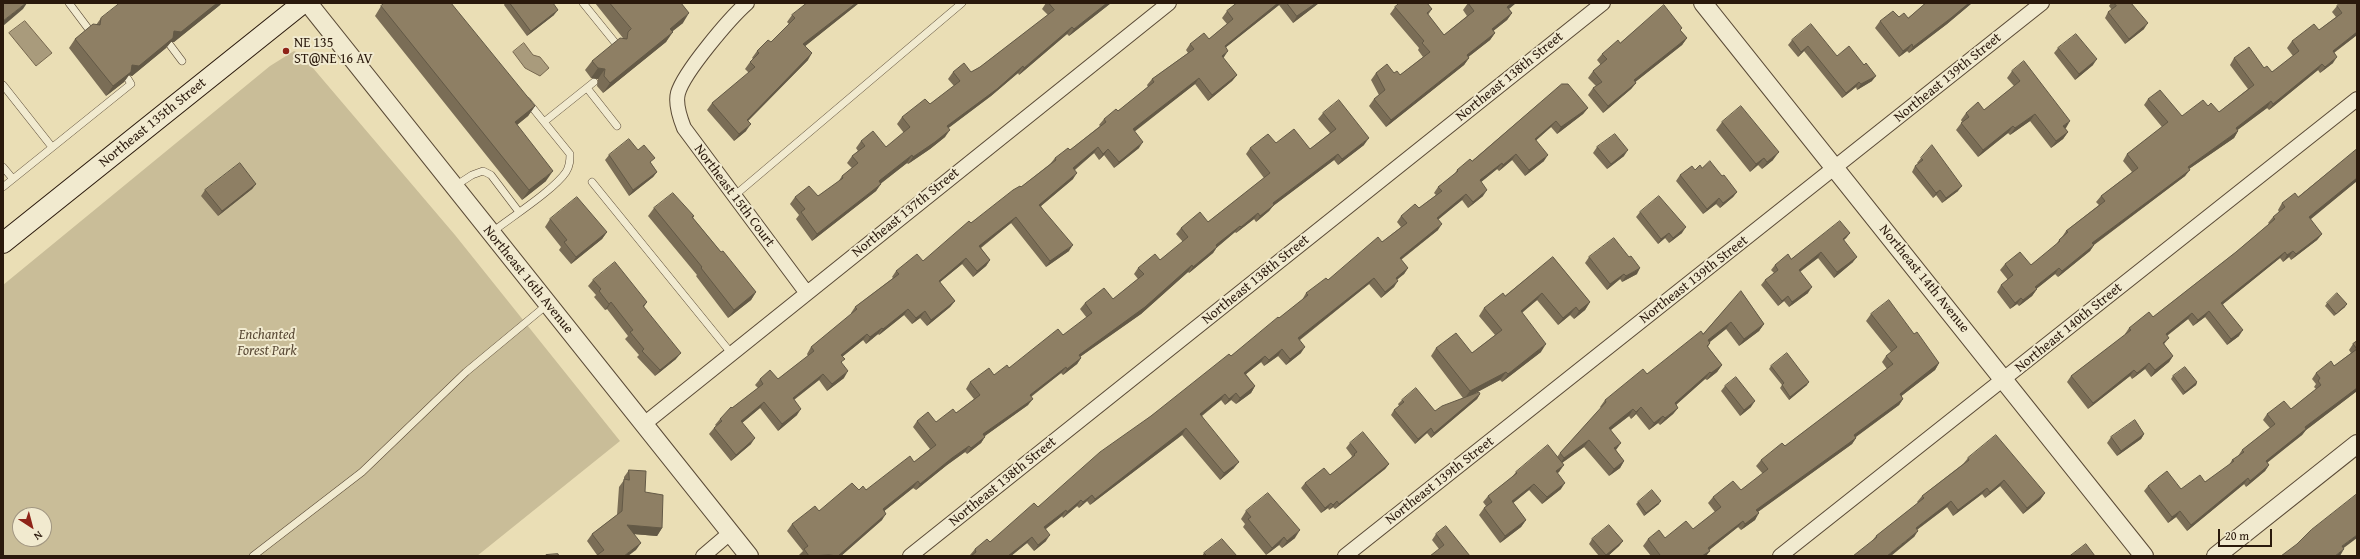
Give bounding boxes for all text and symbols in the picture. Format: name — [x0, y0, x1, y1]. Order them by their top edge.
street label: Northeast 138th Street — [1453, 29, 1567, 125]
street label: Northeast 139th Street — [1891, 30, 2005, 126]
place label: NE 135 ST@NE 16 AV — [294, 35, 373, 68]
marker: NE 135 ST@NE 16 AV — [281, 46, 291, 56]
street label: Northeast 135th Street — [96, 75, 210, 171]
street label: Northeast 15th Court — [690, 141, 778, 251]
street label: Northeast 137th Street — [849, 165, 963, 261]
street label: Northeast 14th Avenue — [1875, 222, 1973, 336]
street label: Northeast 16th Avenue — [479, 223, 577, 337]
street label: Northeast 138th Street — [1199, 232, 1313, 328]
street label: Northeast 139th Street — [1636, 232, 1752, 328]
street label: Northeast 140th Street — [2012, 280, 2126, 376]
park label: Enchanted Forest Park — [237, 327, 297, 360]
street label: Northeast 139th Street — [1382, 433, 1498, 529]
street label: Northeast 138th Street — [946, 434, 1060, 530]
north arrow — [12, 507, 52, 547]
scale bar — [2220, 521, 2274, 547]
text: N — [31, 527, 46, 545]
text: 20 m — [2225, 527, 2249, 544]

